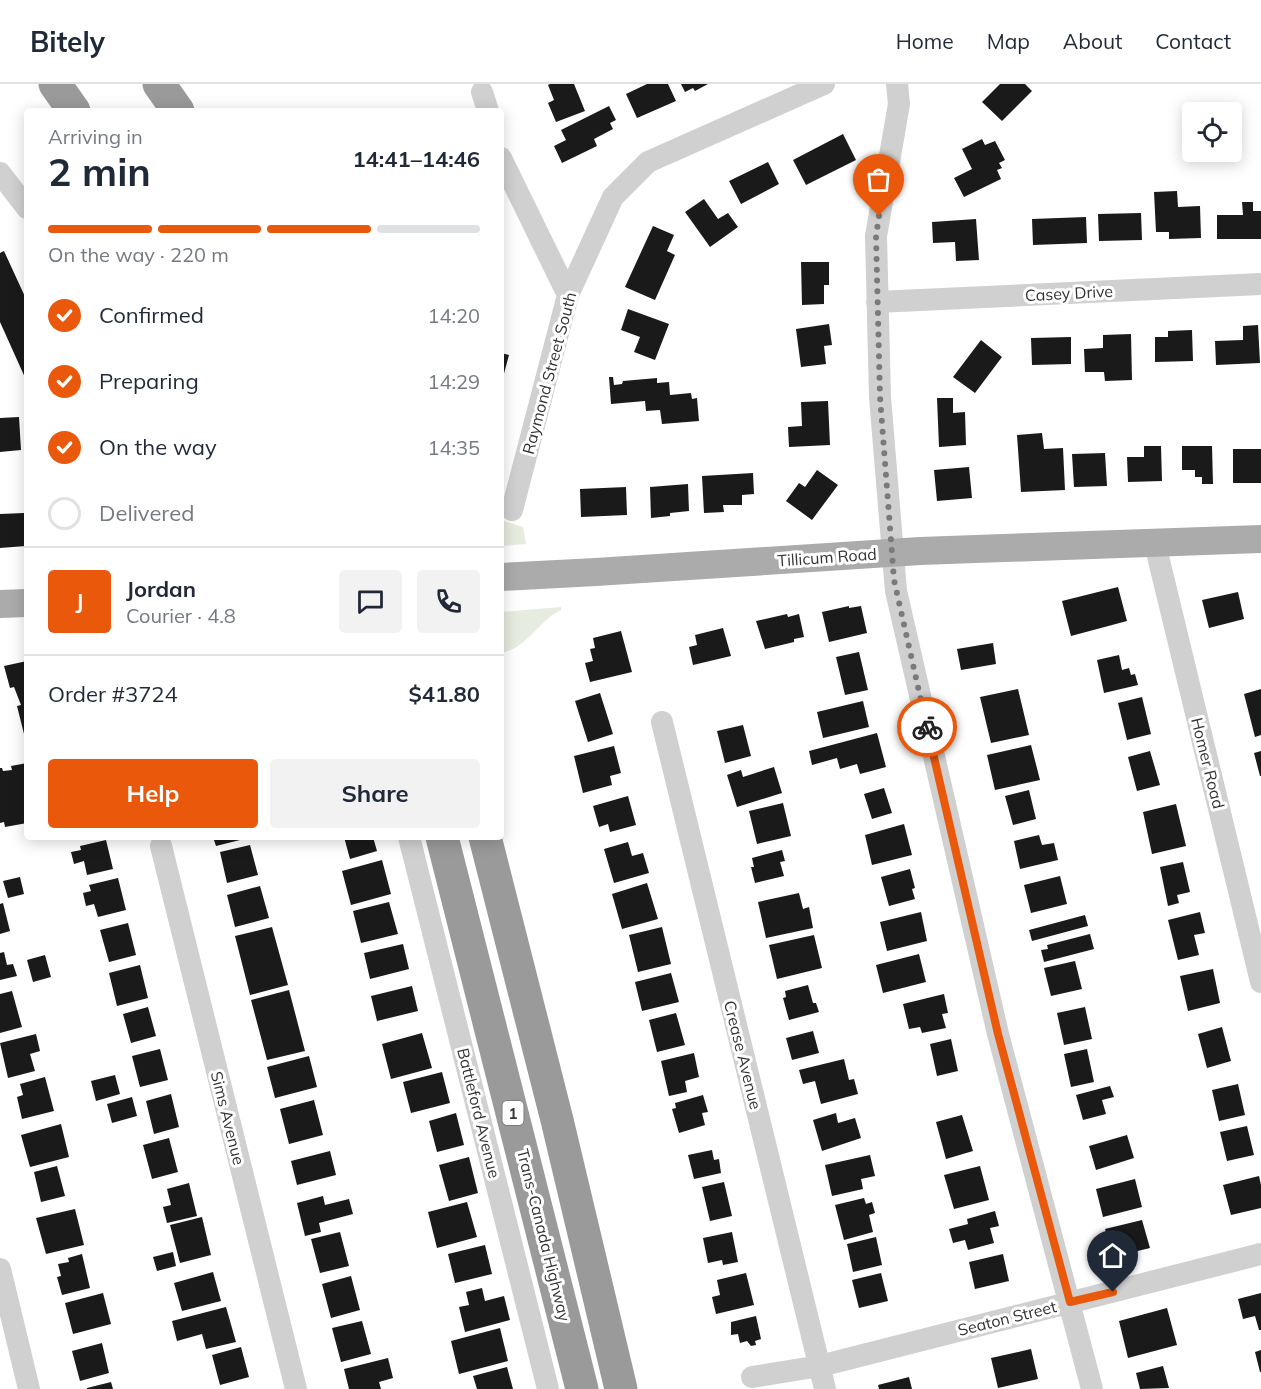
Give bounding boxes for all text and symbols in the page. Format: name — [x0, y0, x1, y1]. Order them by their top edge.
text: Bitely — [30, 24, 105, 59]
text: Home — [896, 28, 954, 54]
text: Map — [987, 28, 1030, 54]
text: About — [1063, 28, 1122, 54]
text: Contact — [1155, 28, 1231, 54]
map controls — [1182, 102, 1242, 162]
button: locate — [1182, 102, 1242, 162]
text: Arriving in — [48, 124, 143, 149]
text: 14:41–14:46 — [352, 145, 480, 173]
text: 2 min — [48, 147, 151, 196]
pin — [853, 154, 904, 216]
icon: bag — [862, 163, 895, 196]
text: On the way · 220 m — [48, 242, 229, 267]
street label: Casey Drive — [1024, 281, 1114, 305]
street label: Raymond Street South — [518, 290, 580, 456]
icon: check — [48, 299, 81, 332]
text: Confirmed — [99, 301, 204, 329]
text: 14:20 — [427, 303, 480, 328]
icon: check — [48, 365, 81, 398]
text: Preparing — [99, 367, 199, 395]
text: 14:29 — [427, 369, 480, 394]
icon: check — [48, 431, 81, 464]
text: On the way — [99, 433, 217, 461]
text: 14:35 — [427, 435, 480, 460]
text: Delivered — [99, 499, 194, 527]
street label: Tillicum Road — [777, 544, 877, 570]
button: chat — [339, 570, 402, 633]
button: phone — [417, 570, 480, 633]
text: Jordan — [126, 575, 196, 603]
text: J — [76, 587, 83, 615]
text: Courier · 4.8 — [126, 603, 236, 628]
text: Order #3724 — [48, 680, 178, 708]
text: $41.80 — [409, 680, 480, 708]
courier — [897, 697, 957, 757]
icon: bike — [911, 711, 944, 744]
street label: Homer Road — [1187, 715, 1229, 811]
button: Help — [48, 759, 258, 828]
button: Share — [270, 759, 480, 828]
street label: Crease Avenue — [720, 998, 766, 1112]
street label: Battleford Avenue — [453, 1046, 505, 1180]
street label: Sims Avenue — [207, 1069, 249, 1167]
road number: 1 — [502, 1101, 524, 1125]
street label: Trans-Canada Highway — [513, 1147, 575, 1324]
pin — [1087, 1230, 1138, 1292]
icon: home — [1096, 1239, 1129, 1272]
street label: Seaton Street — [956, 1296, 1059, 1340]

